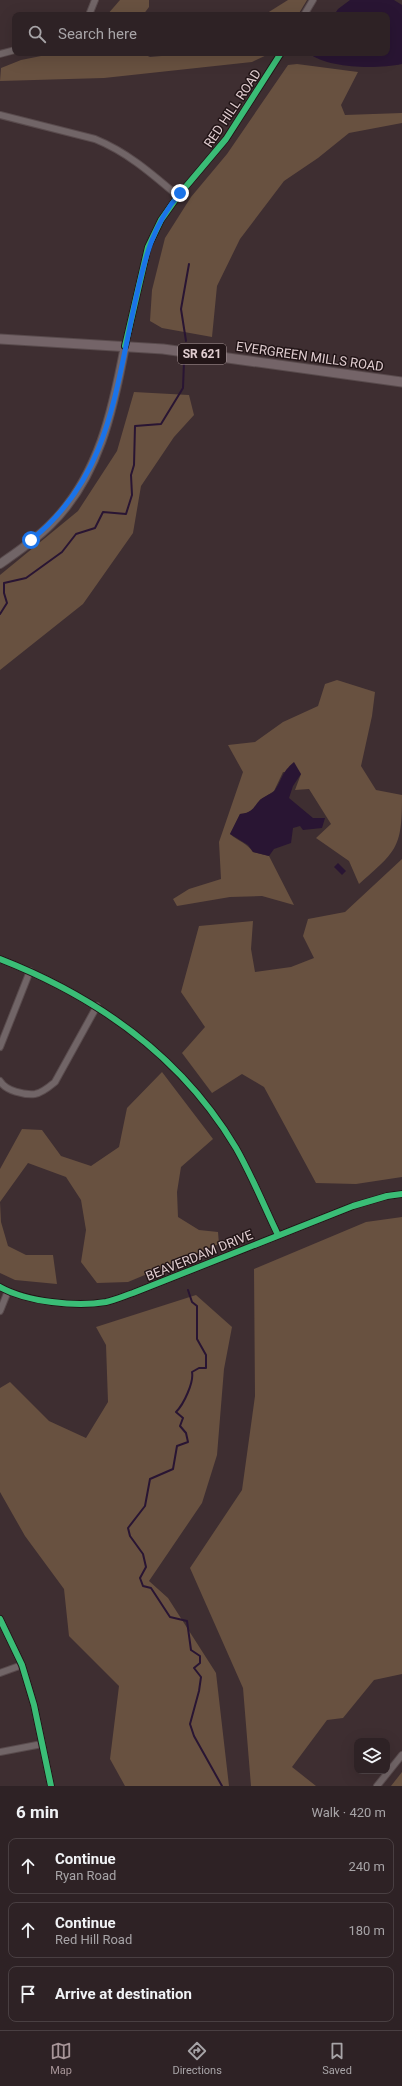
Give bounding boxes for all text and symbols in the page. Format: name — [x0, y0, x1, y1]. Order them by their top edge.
search box — [12, 12, 390, 56]
icon: search — [26, 23, 48, 45]
text: Search here — [58, 25, 137, 43]
street label: RED HILL ROAD — [201, 66, 264, 150]
route end — [171, 184, 189, 202]
street label: EVERGREEN MILLS ROAD — [235, 339, 385, 374]
road number: SR 621 — [178, 344, 226, 364]
route start — [22, 531, 40, 549]
street label: BEAVERDAM DRIVE — [143, 1227, 255, 1284]
map controls — [354, 1738, 390, 1774]
button: layers — [354, 1738, 390, 1774]
text: 6 min — [16, 1802, 59, 1822]
text: Walk · 420 m — [311, 1805, 386, 1820]
text: Continue — [55, 1850, 116, 1868]
icon: ahead — [17, 1855, 39, 1877]
text: 240 m — [348, 1859, 385, 1874]
text: Ryan Road — [55, 1868, 116, 1883]
text: Continue — [55, 1914, 116, 1932]
icon: ahead — [17, 1919, 39, 1941]
text: 180 m — [348, 1923, 385, 1938]
text: Red Hill Road — [55, 1932, 132, 1947]
icon: arrive — [17, 1983, 39, 2005]
text: Arrive at destination — [55, 1985, 192, 2003]
tab: Map — [50, 2040, 72, 2077]
tab: Directions — [172, 2040, 222, 2077]
tab: Saved — [322, 2040, 352, 2077]

